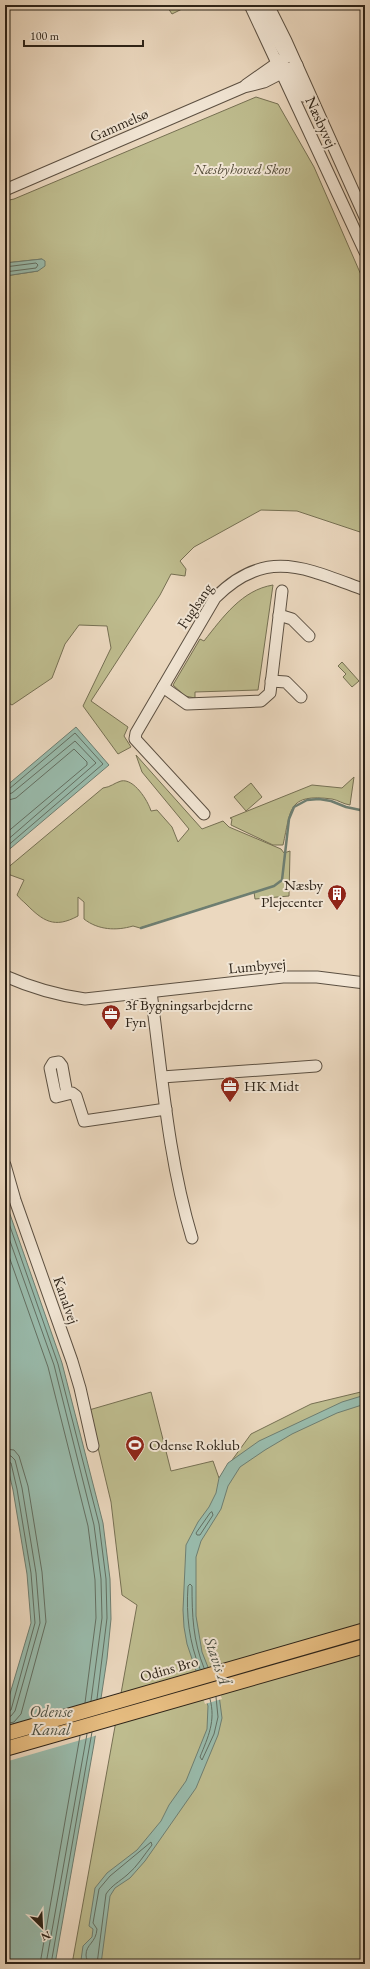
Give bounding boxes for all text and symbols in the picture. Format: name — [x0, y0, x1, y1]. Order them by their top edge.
scale bar — [24, 22, 143, 48]
text: 100 m — [30, 28, 60, 44]
street label: Næsbyvej — [301, 93, 342, 150]
street label: Gammelsø — [87, 103, 151, 146]
park label: Næsbyhoved Skov — [193, 159, 290, 178]
street label: Fuglsang — [172, 579, 217, 632]
place label: Næsby Plejecenter — [261, 875, 323, 911]
building icon: Næsby Plejecenter — [326, 883, 348, 911]
street label: Lumbyvej — [227, 954, 287, 977]
place label: 3f Bygningsarbejderne Fyn — [125, 995, 253, 1031]
office icon: 3f Bygningsarbejderne Fyn — [100, 1003, 122, 1031]
office icon: HK Midt — [219, 1075, 241, 1103]
place label: HK Midt — [244, 1076, 299, 1095]
street label: Kanalvej — [49, 1274, 83, 1326]
sports icon: Odense Roklub — [124, 1434, 146, 1462]
place label: Odense Roklub — [149, 1435, 240, 1454]
water label: Stavis Å — [199, 1633, 236, 1689]
street label: Odins Bro — [138, 1651, 200, 1686]
water label: Odense Kanal — [29, 1701, 73, 1740]
north arrow — [22, 1907, 62, 1947]
text: N — [39, 1928, 53, 1944]

